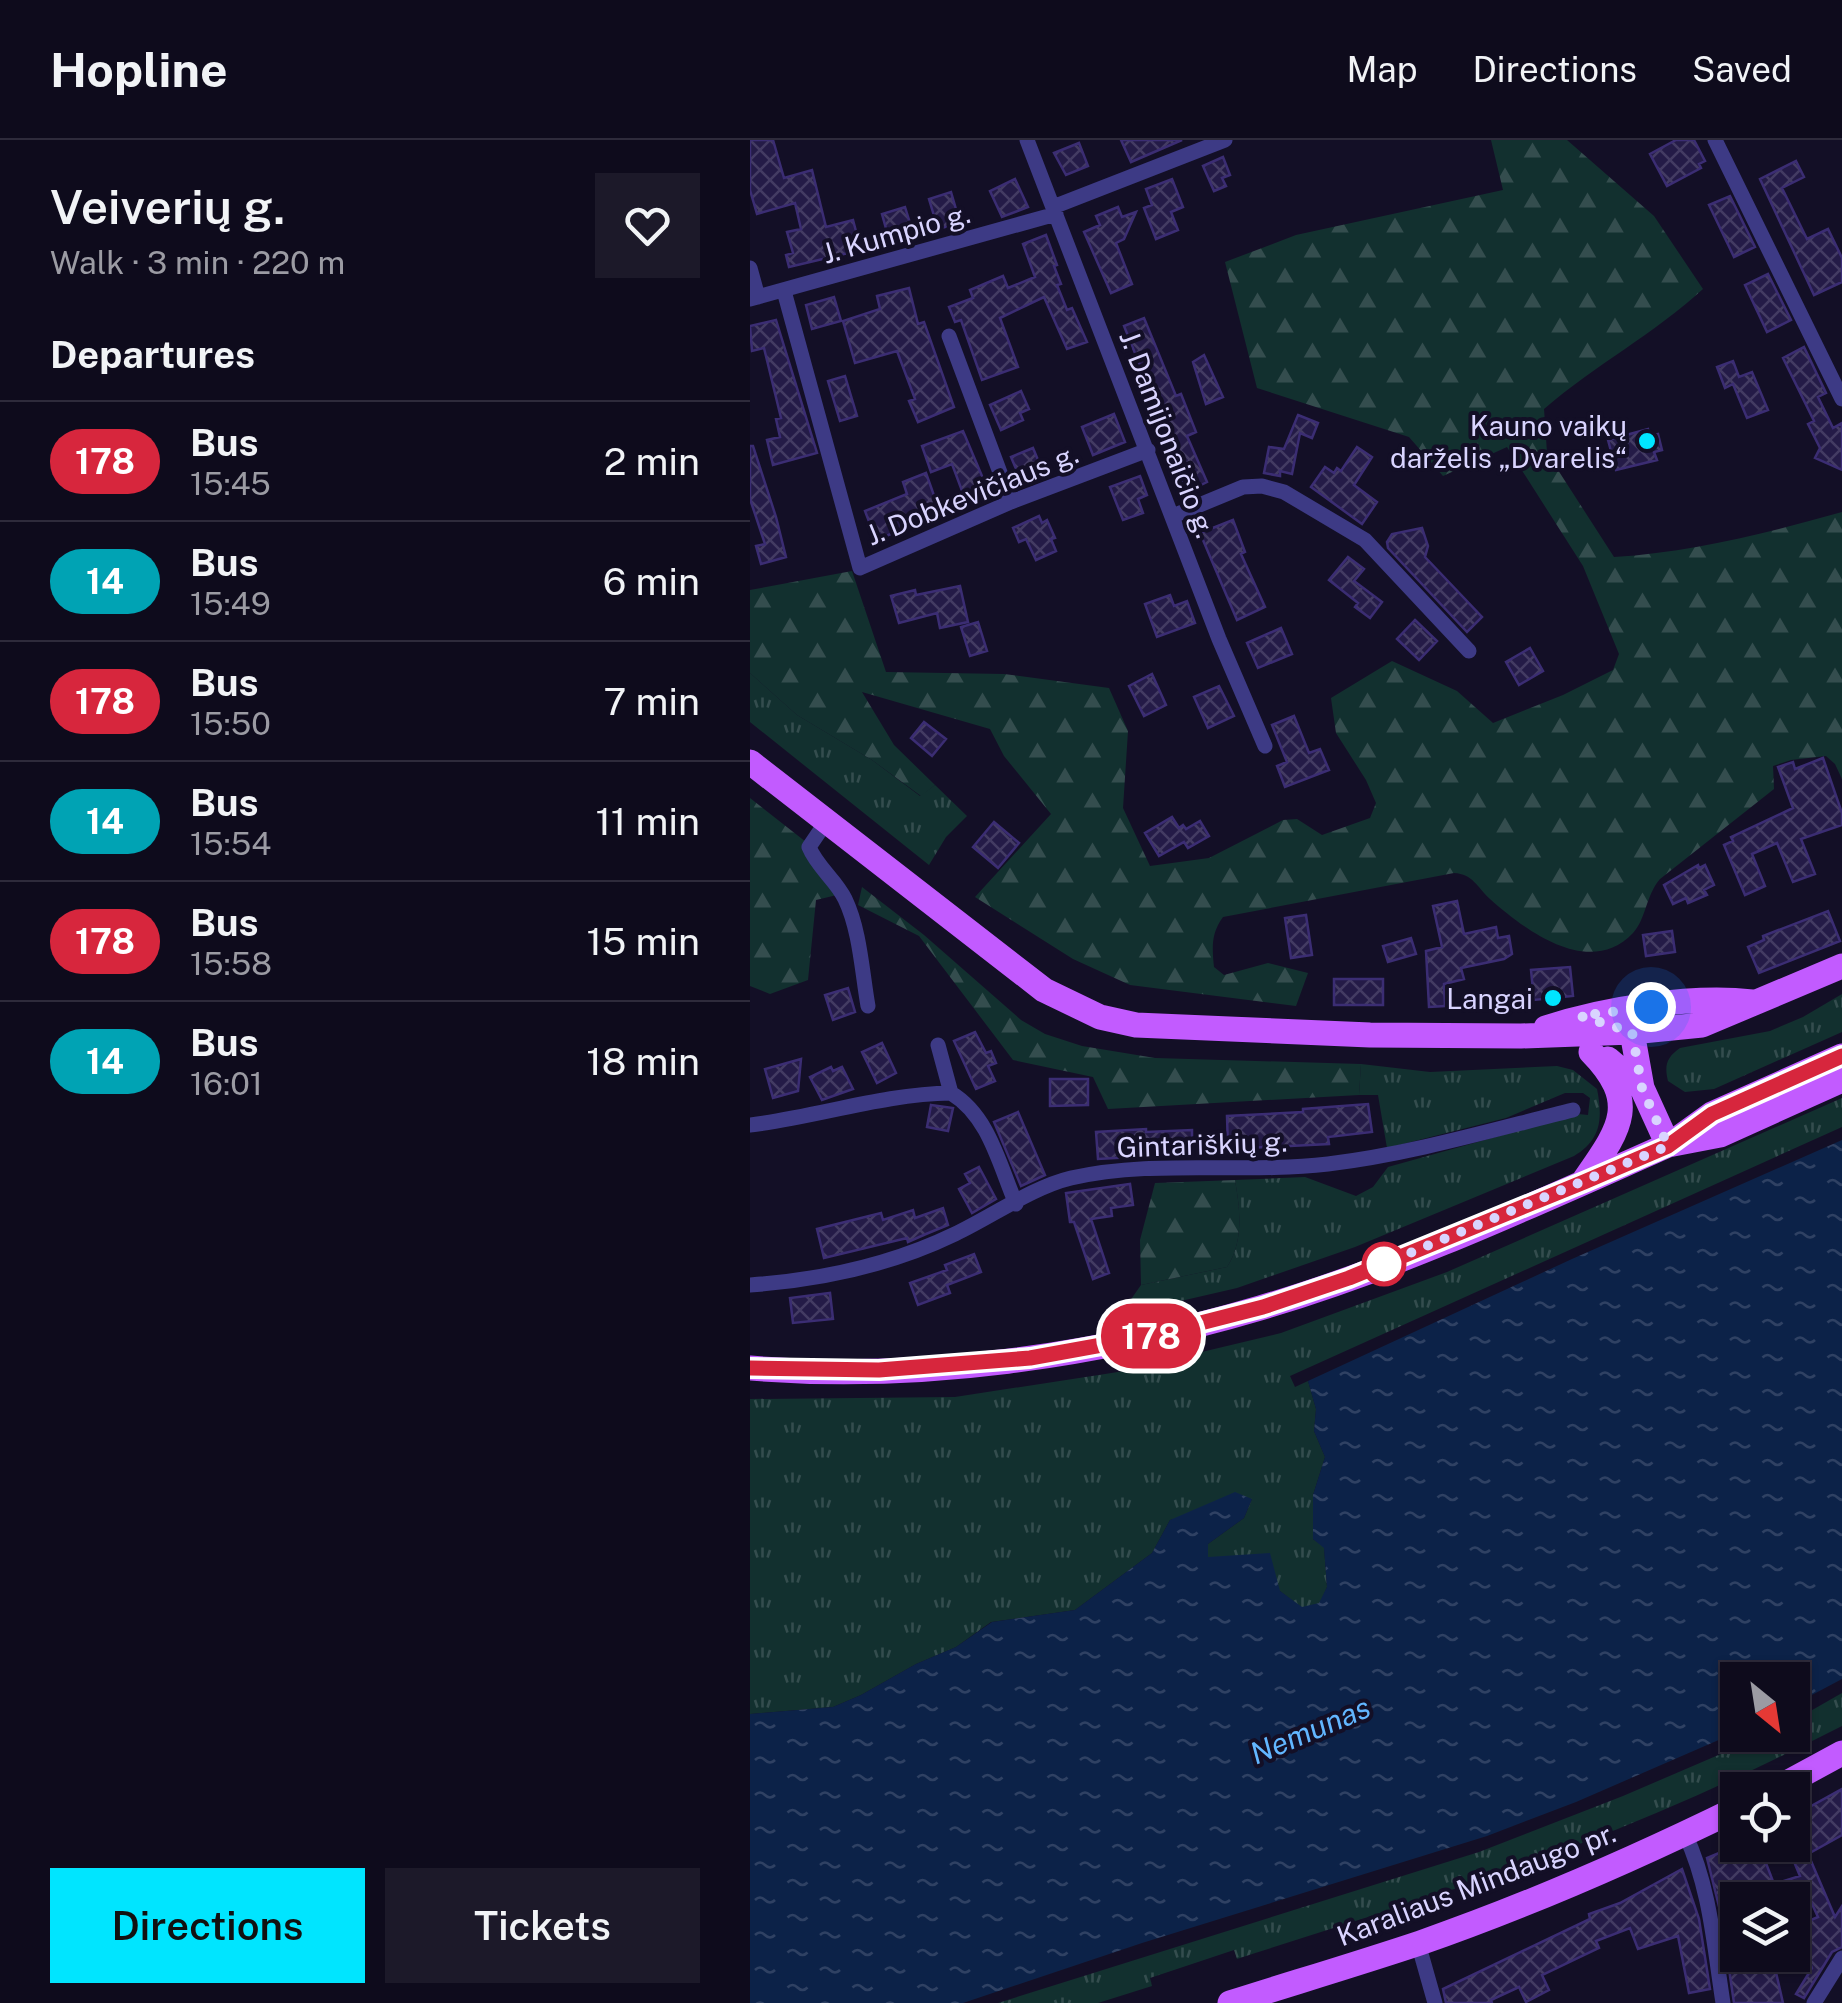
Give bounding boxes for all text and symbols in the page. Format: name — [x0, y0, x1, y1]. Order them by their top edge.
text: Hopline — [50, 41, 228, 98]
text: Map — [1346, 49, 1417, 90]
text: Directions — [1472, 49, 1637, 90]
text: Saved — [1692, 49, 1792, 90]
button: heart — [595, 173, 700, 278]
text: Veiverių g. — [50, 178, 285, 235]
street label: J. Kumpio g. — [818, 196, 974, 270]
text: Walk · 3 min · 220 m — [50, 244, 345, 281]
street label: J. Damijonaičio g. — [1113, 326, 1223, 542]
text: Departures — [50, 332, 255, 377]
place label: Kauno vaikų darželis „Dvarelis“ — [1390, 409, 1627, 474]
text: Bus — [190, 420, 259, 465]
marker: Kauno vaikų darželis „Dvarelis“ — [1636, 430, 1658, 452]
street label: J. Dobkevičiaus g. — [861, 436, 1083, 552]
text: 2 min — [604, 439, 700, 484]
text: 178 — [75, 441, 135, 482]
text: 15:45 — [190, 465, 271, 502]
text: Bus — [190, 540, 259, 585]
text: 6 min — [603, 559, 700, 604]
text: 14 — [86, 561, 124, 602]
text: 15:49 — [190, 585, 271, 622]
text: Bus — [190, 660, 259, 705]
text: 7 min — [603, 679, 700, 724]
text: 178 — [75, 681, 135, 722]
text: 15:50 — [190, 705, 271, 742]
text: Bus — [190, 780, 259, 825]
text: 11 min — [595, 799, 700, 844]
text: 14 — [86, 801, 124, 842]
text: 15:54 — [190, 825, 271, 862]
text: Bus — [190, 900, 259, 945]
text: 15 min — [587, 919, 700, 964]
text: 178 — [75, 921, 135, 962]
text: 15:58 — [190, 945, 272, 982]
place label: Langai — [1446, 982, 1533, 1015]
your location — [1626, 982, 1676, 1032]
marker: Langai — [1542, 987, 1564, 1009]
text: Bus — [190, 1020, 259, 1065]
text: 18 min — [586, 1039, 700, 1084]
text: 14 — [86, 1041, 124, 1082]
text: 16:01 — [190, 1065, 263, 1102]
street label: Gintariškių g. — [1116, 1125, 1288, 1163]
unlabelled marker — [1363, 1243, 1405, 1285]
line badge: 178 — [1094, 1304, 1208, 1368]
text: 178 — [1121, 1316, 1181, 1357]
north arrow — [1720, 1662, 1810, 1752]
map controls — [1720, 1662, 1810, 1972]
water label: Nemunas — [1245, 1689, 1375, 1771]
button: locate — [1720, 1772, 1810, 1862]
street label: Karaliaus Mindaugo pr. — [1332, 1816, 1620, 1952]
button: Directions — [50, 1868, 365, 1983]
button: Tickets — [385, 1868, 700, 1983]
button: layers — [1720, 1882, 1810, 1972]

